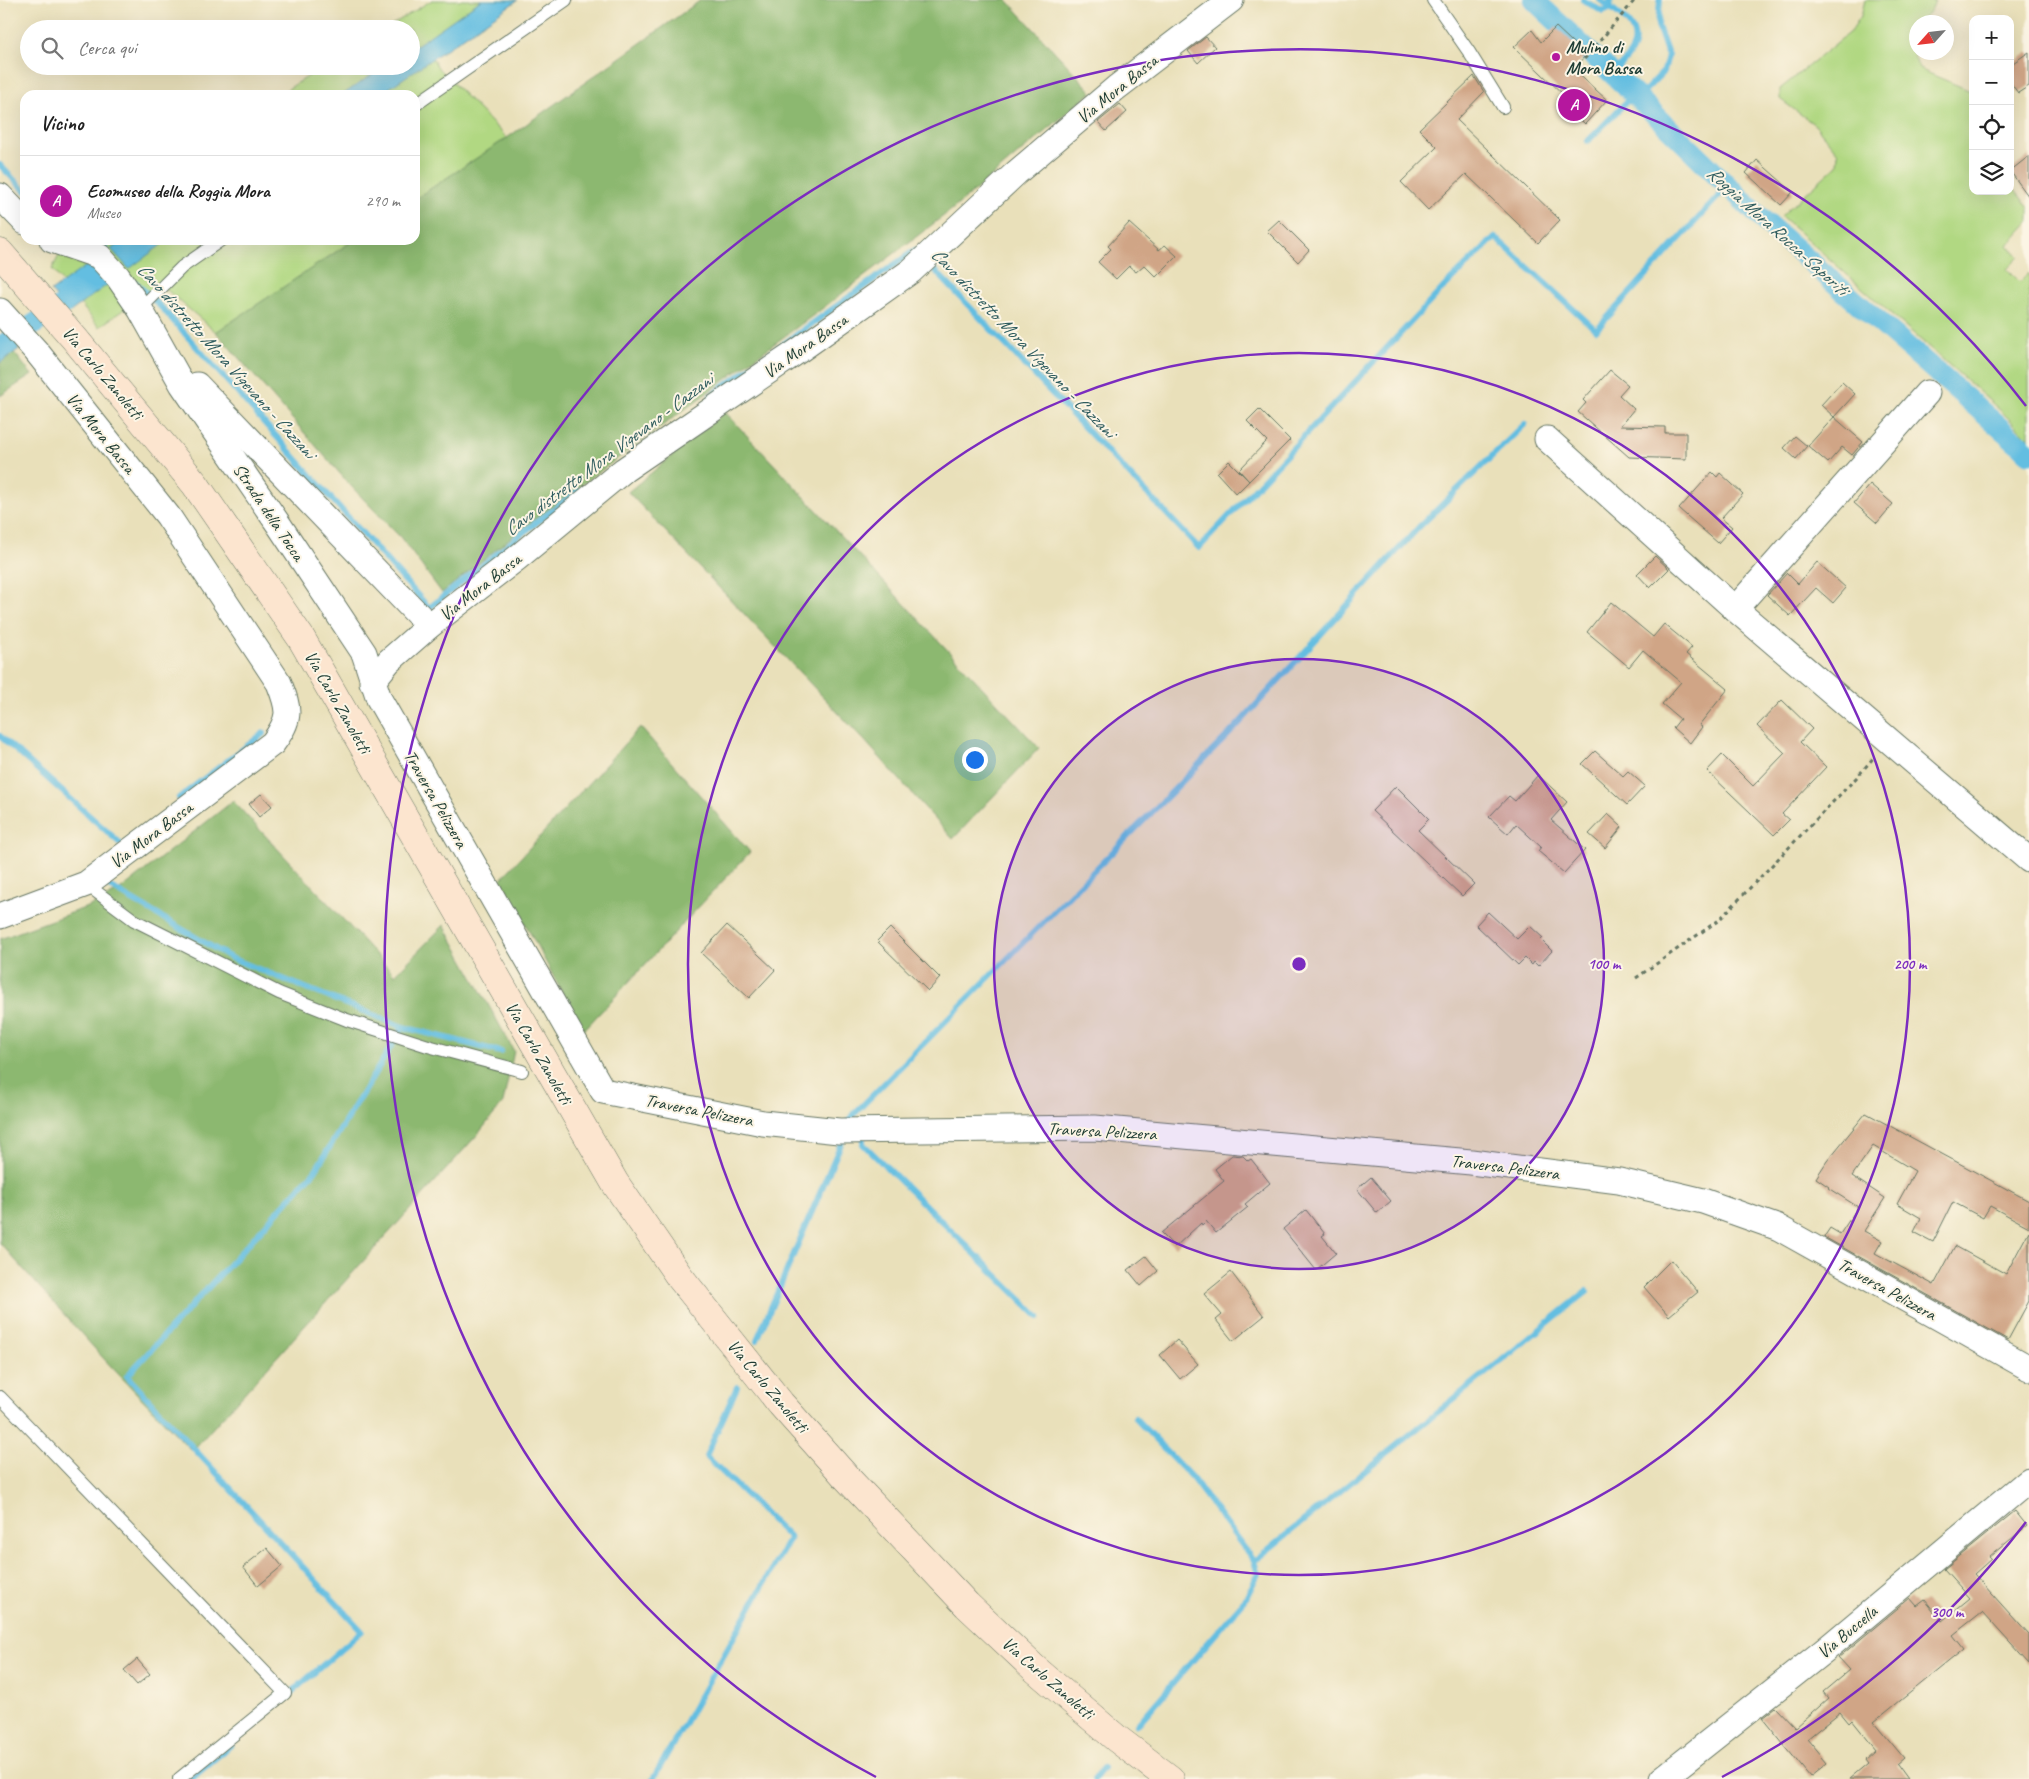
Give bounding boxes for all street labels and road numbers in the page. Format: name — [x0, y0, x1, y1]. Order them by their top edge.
street label: Via Mora Bassa — [1072, 49, 1163, 128]
street label: Via Mora Bassa — [759, 308, 853, 383]
street label: Via Carlo Zanoletti — [58, 322, 150, 426]
street label: Via Mora Bassa — [62, 388, 141, 479]
street label: Strada della Tocca — [228, 459, 310, 566]
street label: Via Mora Bassa — [435, 547, 527, 626]
street label: Via Carlo Zanoletti — [300, 647, 378, 760]
street label: Traversa Pelizzera — [399, 746, 473, 853]
street label: Via Mora Bassa — [105, 796, 198, 873]
street label: Via Carlo Zanoletti — [501, 998, 579, 1111]
street label: Traversa Pelizzera — [643, 1089, 756, 1131]
street label: Traversa Pelizzera — [1047, 1117, 1158, 1145]
street label: Traversa Pelizzera — [1450, 1149, 1562, 1185]
street label: Traversa Pelizzera — [1834, 1253, 1941, 1326]
street label: Via Carlo Zanoletti — [723, 1335, 815, 1439]
street label: Via Buccella — [1813, 1599, 1883, 1663]
street label: Via Carlo Zanoletti — [997, 1632, 1101, 1726]

